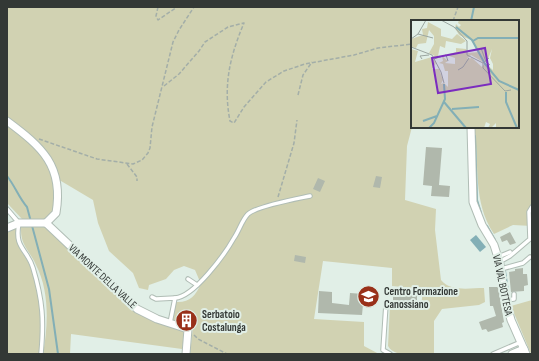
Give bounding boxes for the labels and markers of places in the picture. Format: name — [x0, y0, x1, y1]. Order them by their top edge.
school or university icon: Centro Formazione Canossiano — [356, 284, 382, 310]
place label: Centro Formazione Canossiano — [384, 285, 458, 311]
building icon: Serbatoio Costalunga — [173, 307, 199, 333]
place label: Serbatoio Costalunga — [202, 308, 246, 334]

